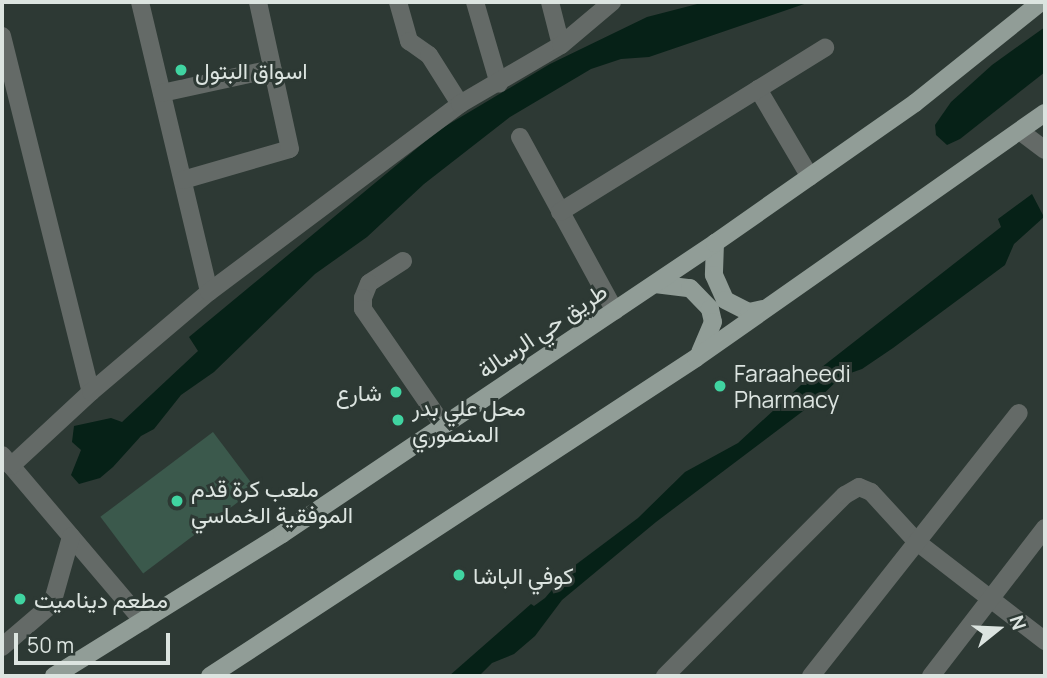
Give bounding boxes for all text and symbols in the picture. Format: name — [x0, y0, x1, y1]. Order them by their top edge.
place label: اسواق البتول — [195, 56, 308, 84]
marker: اسواق البتول — [173, 62, 189, 78]
street label: طريق حي الرسالة — [472, 277, 612, 383]
place label: Faraaheedi Pharmacy — [734, 359, 851, 413]
place label: شارع — [336, 378, 382, 406]
marker: Faraaheedi Pharmacy — [712, 378, 728, 394]
marker: شارع — [388, 384, 404, 400]
place label: محل علي بدر المنصوري — [412, 393, 526, 447]
marker: محل علي بدر المنصوري — [390, 412, 406, 428]
place label: ملعب كرة قدم الموفقية الخماسي — [191, 474, 353, 528]
marker: ملعب كرة قدم الموفقية الخماسي — [169, 493, 185, 509]
place label: كوفي الباشا — [473, 561, 574, 589]
marker: كوفي الباشا — [451, 567, 467, 583]
place label: مطعم ديناميت — [34, 585, 168, 613]
marker: مطعم ديناميت — [12, 591, 28, 607]
north arrow — [963, 594, 1033, 664]
text: N — [1003, 612, 1032, 633]
scale bar — [18, 618, 173, 662]
text: 50 m — [27, 631, 74, 659]

